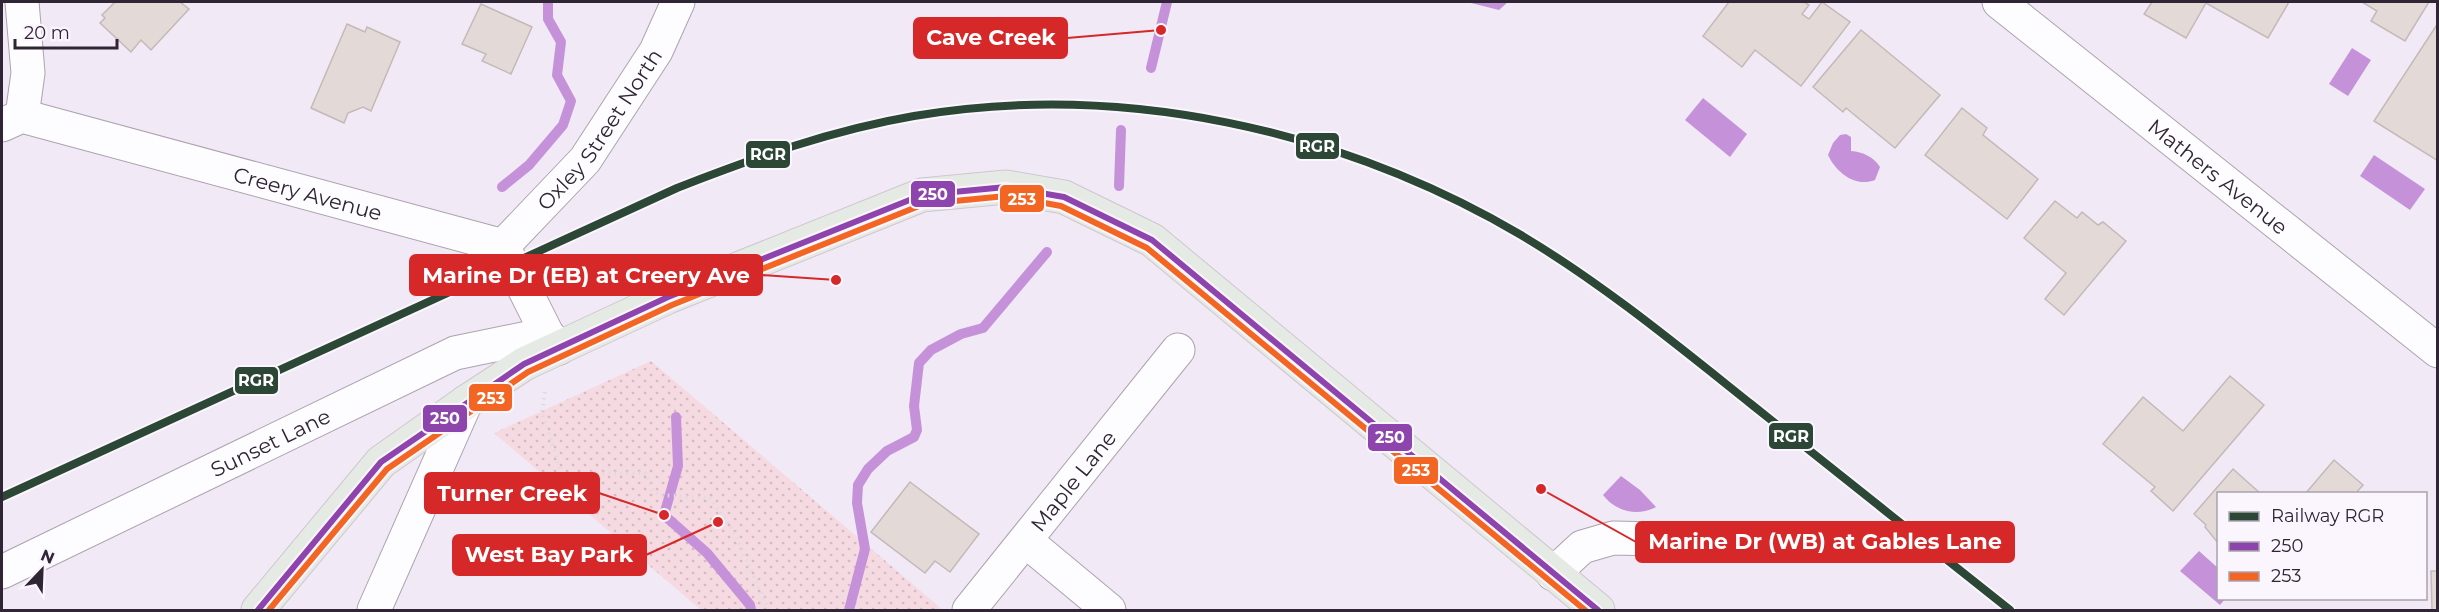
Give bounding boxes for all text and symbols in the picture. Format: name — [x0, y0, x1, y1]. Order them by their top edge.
scale bar — [15, 12, 117, 50]
callout: Cave Creek — [914, 18, 1067, 58]
text: 20 m — [24, 22, 70, 44]
text: Cave Creek — [926, 24, 1056, 51]
street label: Oxley Street North — [532, 44, 667, 215]
street label: Mathers Avenue — [2143, 113, 2293, 239]
line badge: RGR — [1295, 132, 1340, 160]
text: RGR — [1299, 137, 1335, 156]
line badge: RGR — [745, 140, 791, 169]
text: RGR — [750, 145, 786, 164]
street label: Creery Avenue — [231, 161, 385, 225]
line badge: 250 — [910, 180, 956, 208]
line badge: 253 — [999, 184, 1045, 213]
text: 250 — [918, 185, 948, 204]
text: 253 — [1008, 190, 1036, 209]
callout: Marine Dr (EB) at Creery Ave — [410, 255, 762, 295]
text: Marine Dr (EB) at Creery Ave — [422, 262, 750, 289]
line badge: RGR — [234, 366, 279, 395]
text: RGR — [238, 371, 274, 390]
line badge: 253 — [468, 383, 513, 412]
text: 253 — [477, 389, 505, 408]
street label: Sunset Lane — [206, 403, 334, 482]
line badge: 250 — [422, 404, 468, 433]
text: 250 — [430, 409, 460, 428]
line badge: RGR — [1768, 422, 1814, 450]
line badge: 250 — [1367, 423, 1413, 452]
street label: Maple Lane — [1025, 425, 1121, 536]
text: RGR — [1773, 427, 1809, 446]
text: 250 — [1375, 428, 1405, 447]
line badge: 253 — [1393, 456, 1439, 485]
text: 253 — [1402, 461, 1430, 480]
callout: Turner Creek — [425, 473, 599, 513]
text: Turner Creek — [437, 480, 588, 507]
legend — [2217, 492, 2427, 600]
text: Railway RGR — [2271, 505, 2384, 527]
callout: Marine Dr (WB) at Gables Lane — [1636, 522, 2014, 562]
text: Marine Dr (WB) at Gables Lane — [1648, 528, 2002, 555]
callout: West Bay Park — [453, 535, 646, 575]
text: 250 — [2271, 535, 2303, 557]
north arrow — [12, 540, 72, 600]
text: West Bay Park — [465, 541, 634, 568]
text: N — [38, 545, 57, 568]
text: 253 — [2271, 565, 2301, 587]

